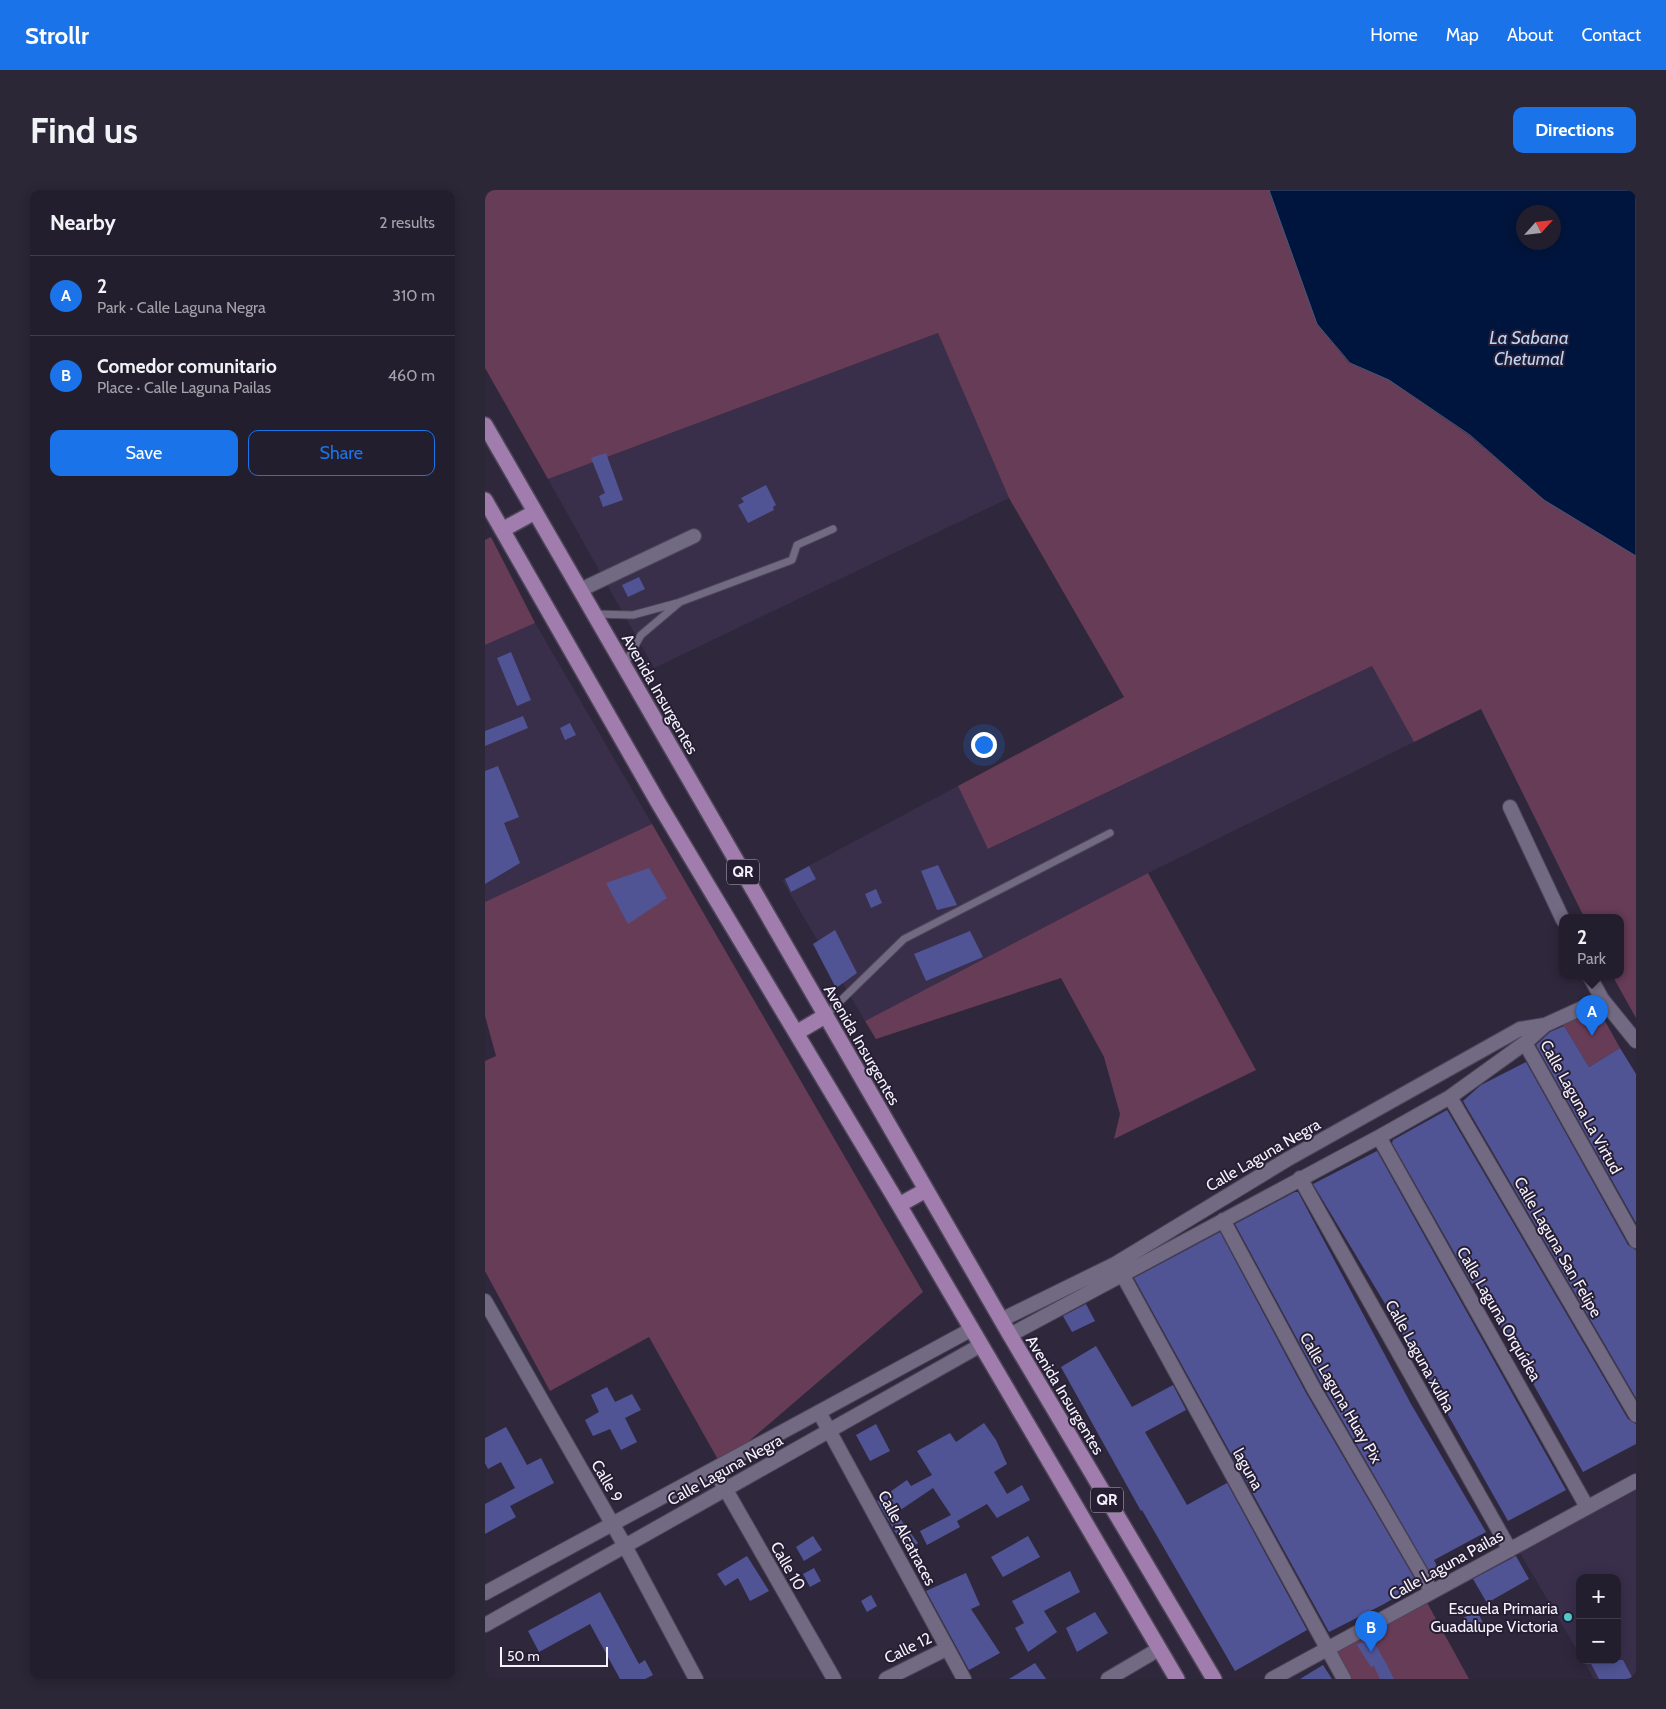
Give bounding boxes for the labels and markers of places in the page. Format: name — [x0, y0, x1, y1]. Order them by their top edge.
pin: A — [1576, 995, 1608, 1036]
place label: Escuela Primaria Guadalupe Victoria — [1430, 1599, 1558, 1636]
pin: B — [1355, 1611, 1387, 1652]
marker: Escuela Primaria Guadalupe Victoria — [1562, 1611, 1574, 1623]

